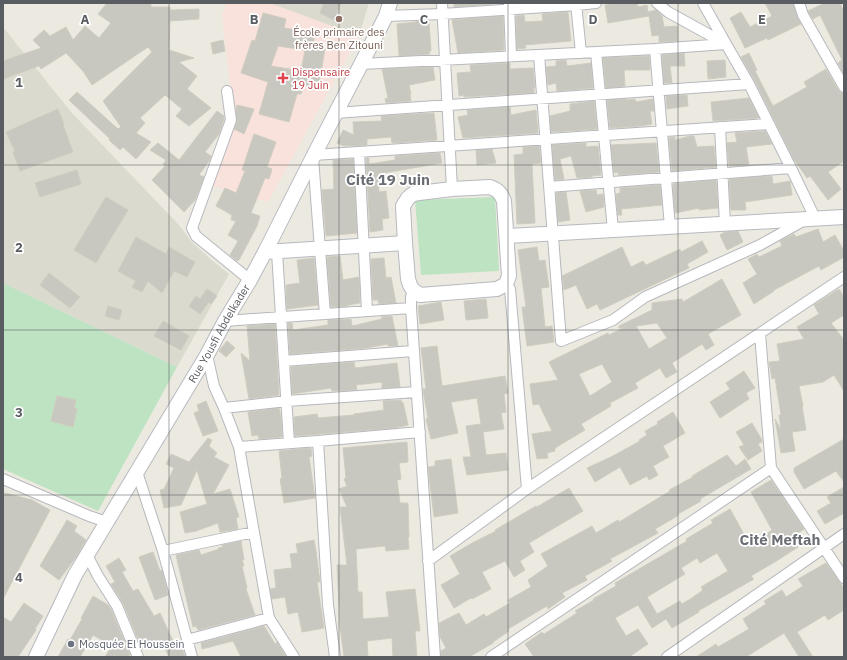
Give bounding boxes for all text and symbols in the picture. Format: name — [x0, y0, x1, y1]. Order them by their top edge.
text: A — [81, 11, 90, 28]
text: B — [250, 11, 259, 28]
text: C — [420, 11, 429, 28]
text: D — [588, 11, 598, 28]
text: E — [758, 11, 766, 28]
marker: École primaire des frères Ben Zitouni — [334, 14, 344, 24]
place label: École primaire des frères Ben Zitouni — [293, 25, 385, 52]
place label: Dispensaire 19 Juin — [292, 65, 350, 92]
marker: Dispensaire 19 Juin — [277, 72, 289, 84]
text: 1 — [15, 74, 23, 91]
district label: Cité 19 Juin — [346, 170, 430, 189]
text: 2 — [15, 239, 23, 256]
street label: Rue Yousfi Abdelkader — [185, 282, 253, 385]
text: 3 — [15, 404, 23, 421]
district label: Cité Meftah — [739, 530, 821, 549]
text: 4 — [15, 569, 23, 586]
place label: Mosquée El Houssein — [79, 637, 185, 651]
marker: Mosquée El Houssein — [66, 639, 76, 649]

